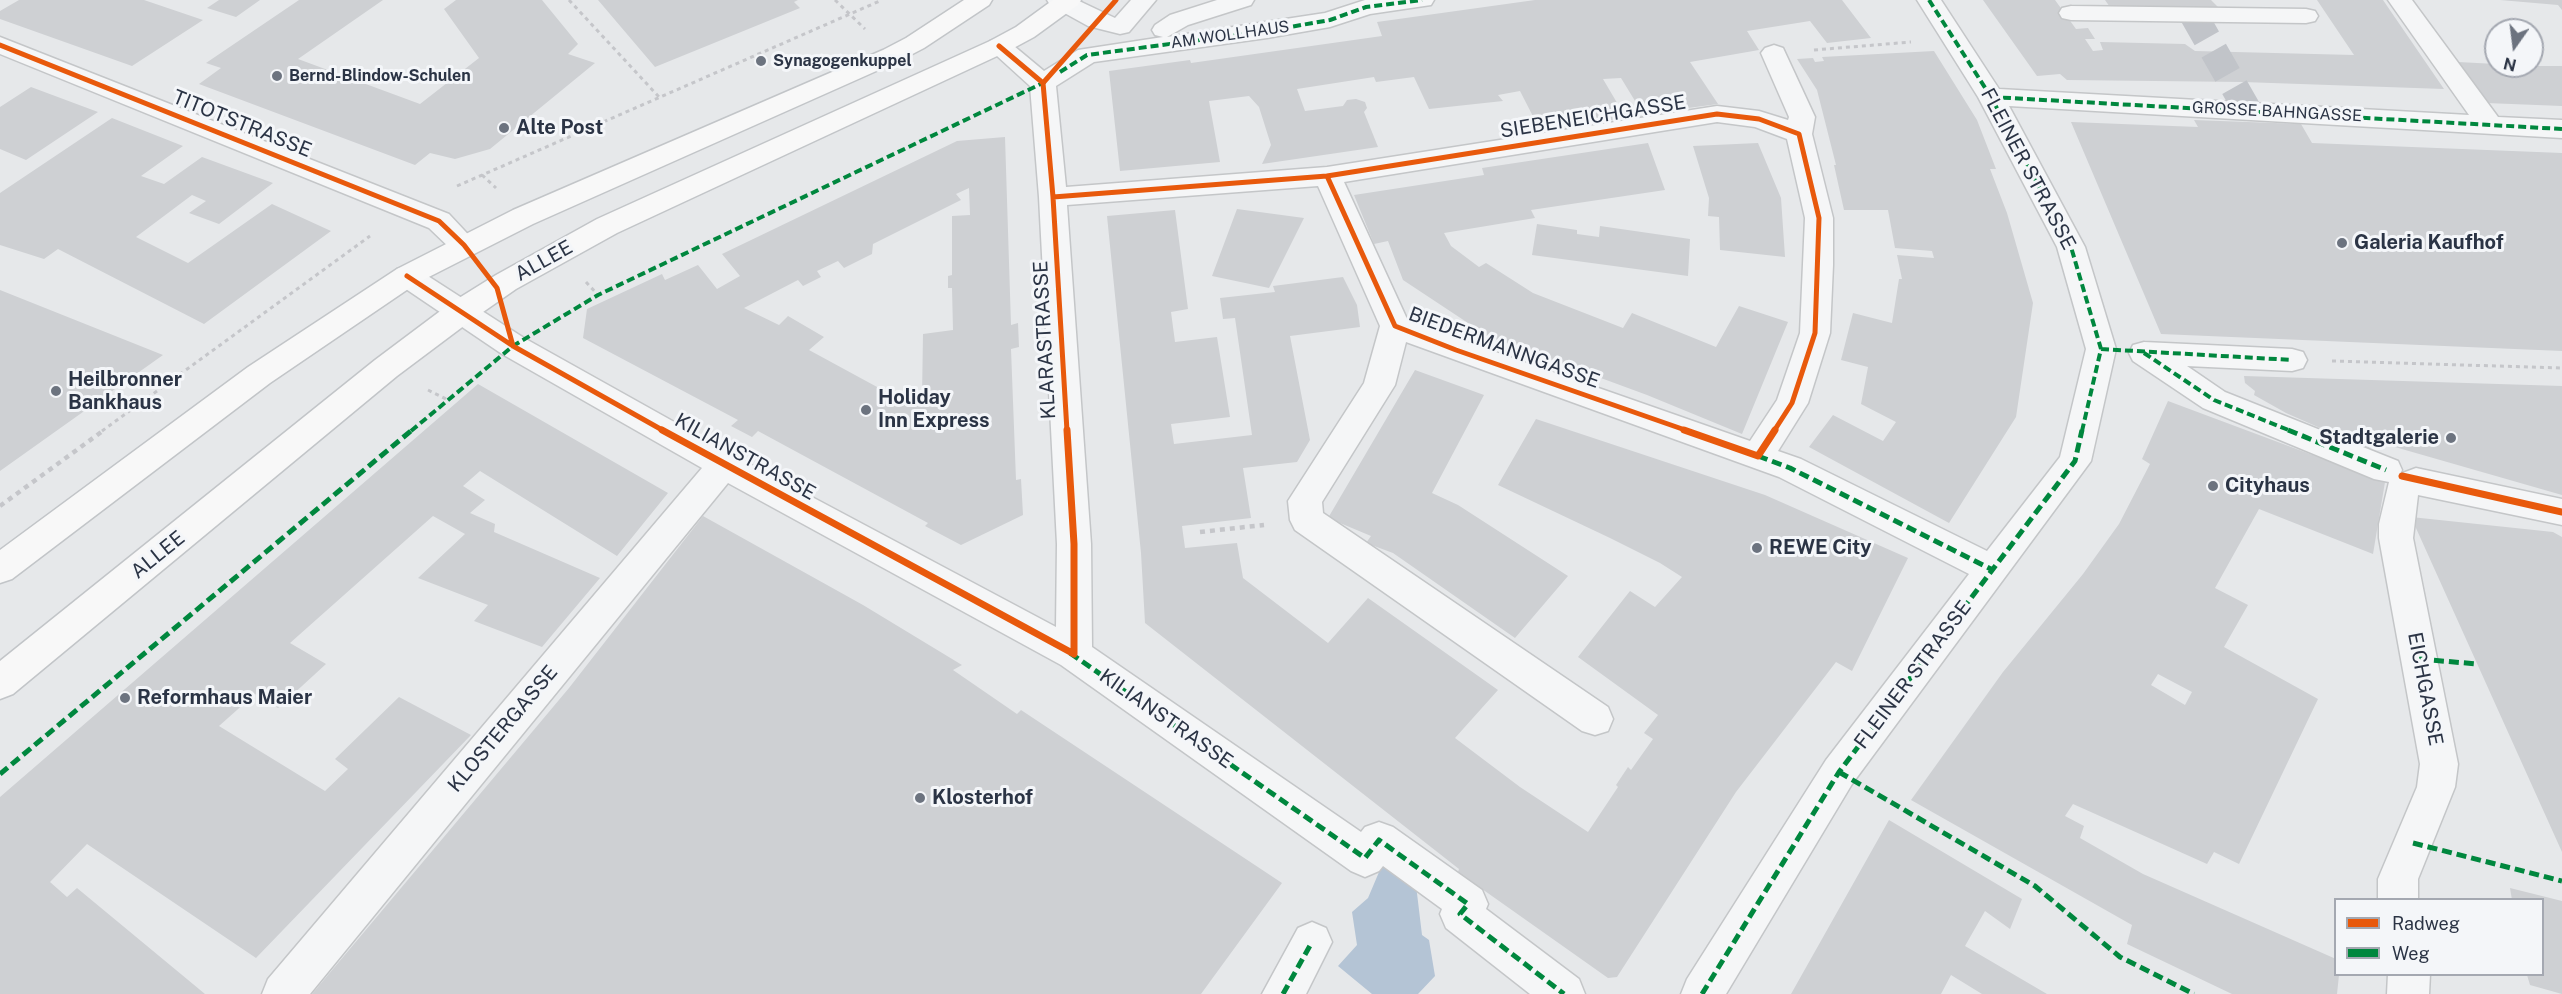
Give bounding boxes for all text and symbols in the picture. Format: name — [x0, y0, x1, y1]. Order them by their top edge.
street label: AM WOLLHAUS — [1169, 17, 1291, 53]
north arrow — [2484, 18, 2544, 78]
place label: Synagogenkuppel — [773, 51, 912, 71]
text: N — [2502, 53, 2518, 75]
marker: Synagogenkuppel — [754, 54, 768, 68]
place label: Bernd-Blindow-Schulen — [289, 66, 471, 86]
marker: Bernd-Blindow-Schulen — [270, 69, 284, 83]
street label: FLEINER STRASSE — [1975, 84, 2081, 254]
street label: TITOTSTRASSE — [169, 85, 315, 163]
street label: SIEBENEICHGASSE — [1498, 90, 1688, 144]
street label: GROSSE BAHNGASSE — [2192, 98, 2362, 126]
place label: Alte Post — [516, 116, 603, 140]
marker: Alte Post — [497, 121, 511, 135]
place label: Galeria Kaufhof — [2354, 231, 2504, 255]
street label: ALLEE — [511, 235, 577, 287]
marker: Galeria Kaufhof — [2335, 236, 2349, 250]
street label: KLARASTRASSE — [1029, 260, 1061, 420]
street label: BIEDERMANNGASSE — [1405, 302, 1603, 394]
place label: Heilbronner Bankhaus — [68, 368, 182, 415]
marker: Heilbronner Bankhaus — [49, 384, 63, 398]
place label: Holiday Inn Express — [878, 386, 990, 433]
marker: Holiday Inn Express — [859, 403, 873, 417]
street label: KILIANSTRASSE — [670, 408, 820, 506]
place label: Stadtgalerie — [2319, 426, 2439, 450]
marker: Stadtgalerie — [2444, 431, 2458, 445]
place label: Cityhaus — [2225, 474, 2310, 498]
marker: Cityhaus — [2206, 479, 2220, 493]
street label: ALLEE — [126, 526, 190, 584]
place label: REWE City — [1769, 536, 1872, 560]
marker: REWE City — [1750, 541, 1764, 555]
street label: FLEINER STRASSE — [1849, 596, 1977, 754]
street label: EICHGASSE — [2402, 630, 2448, 748]
street label: KLOSTERGASSE — [443, 661, 563, 797]
street label: KILIANSTRASSE — [1095, 664, 1237, 774]
place label: Reformhaus Maier — [137, 686, 312, 710]
marker: Reformhaus Maier — [118, 691, 132, 705]
place label: Klosterhof — [932, 786, 1033, 810]
marker: Klosterhof — [913, 791, 927, 805]
legend — [2334, 898, 2544, 976]
text: Radweg — [2392, 913, 2460, 934]
text: Weg — [2392, 943, 2430, 964]

